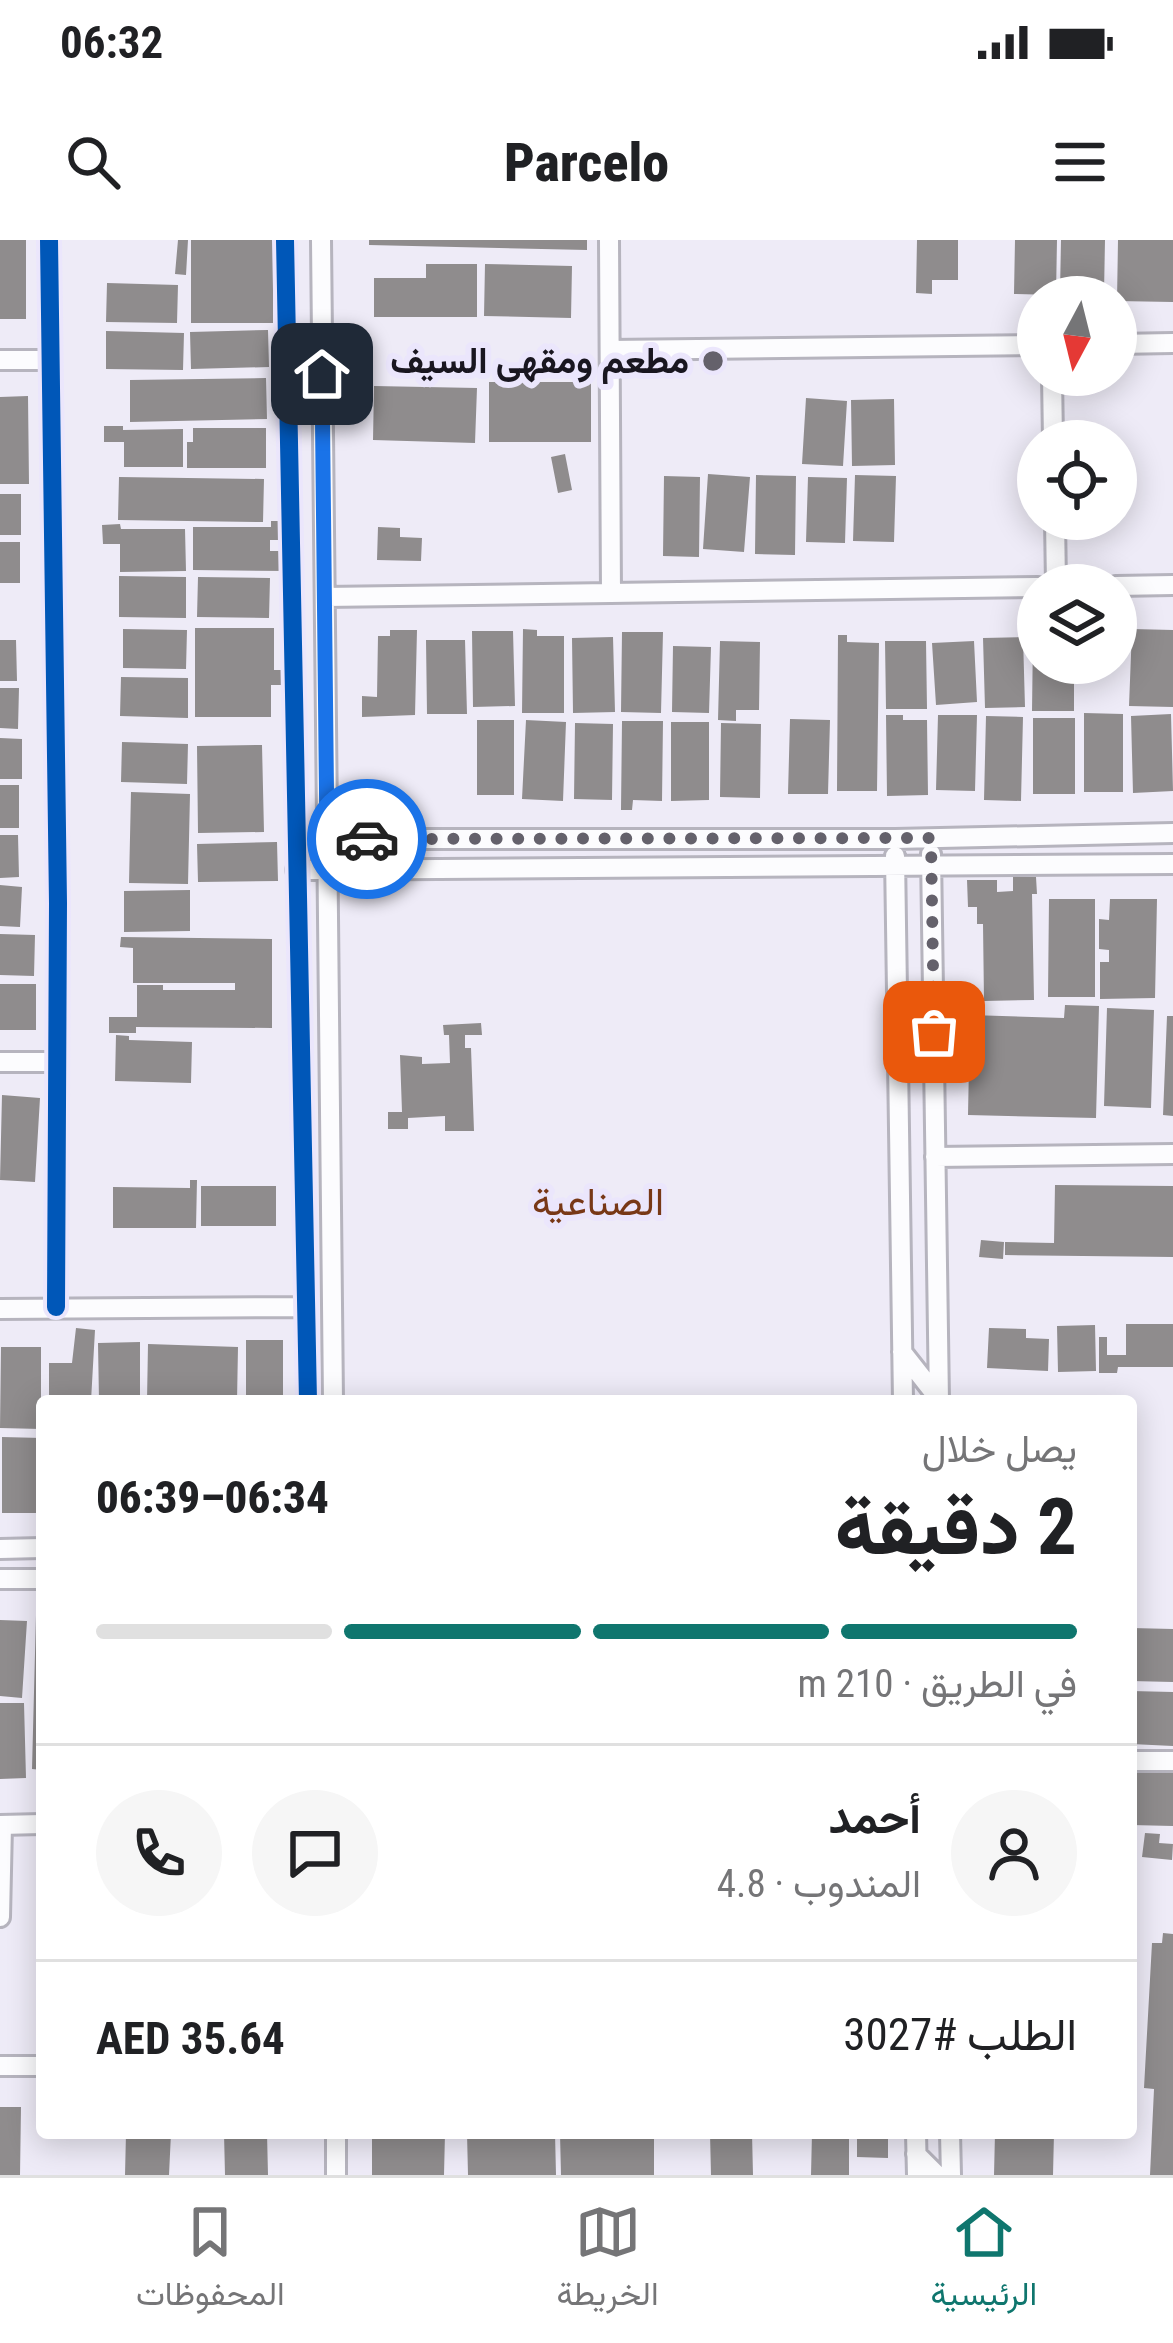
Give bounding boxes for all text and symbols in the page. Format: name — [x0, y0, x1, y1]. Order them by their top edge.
text: 06:32 — [60, 16, 163, 69]
icon: search — [60, 129, 126, 195]
icon: menu — [1047, 129, 1113, 195]
text: Parcelo — [504, 131, 669, 194]
north arrow — [1017, 276, 1137, 396]
map controls — [1017, 276, 1137, 684]
pin — [271, 323, 373, 425]
place label: مطعم ومقهى السيف — [390, 340, 689, 384]
icon: home — [289, 341, 355, 407]
marker: مطعم ومقهى السيف — [700, 348, 726, 374]
button: locate — [1017, 420, 1137, 540]
button: layers — [1017, 564, 1137, 684]
courier — [307, 779, 427, 899]
icon: car — [334, 806, 400, 872]
pin — [883, 981, 985, 1083]
icon: bag — [901, 999, 967, 1065]
district label: الصناعية — [532, 1179, 664, 1225]
text: يصل خلال — [922, 1426, 1077, 1472]
text: 06:34–06:39 — [96, 1471, 329, 1524]
text: 2 دقيقة — [835, 1482, 1077, 1573]
text: في الطريق · 210 m — [798, 1661, 1077, 1707]
button: phone — [96, 1790, 222, 1916]
button: chat — [252, 1790, 378, 1916]
button: person — [951, 1790, 1077, 1916]
text: أحمد — [829, 1791, 921, 1844]
text: المندوب · 4.8 — [717, 1861, 921, 1907]
text: الطلب #3027 — [843, 2008, 1077, 2061]
text: AED 35.64 — [96, 2012, 285, 2065]
tab: المحفوظات — [136, 2199, 285, 2323]
tab: الخريطة — [556, 2199, 659, 2323]
tab: الرئيسية — [930, 2199, 1037, 2323]

